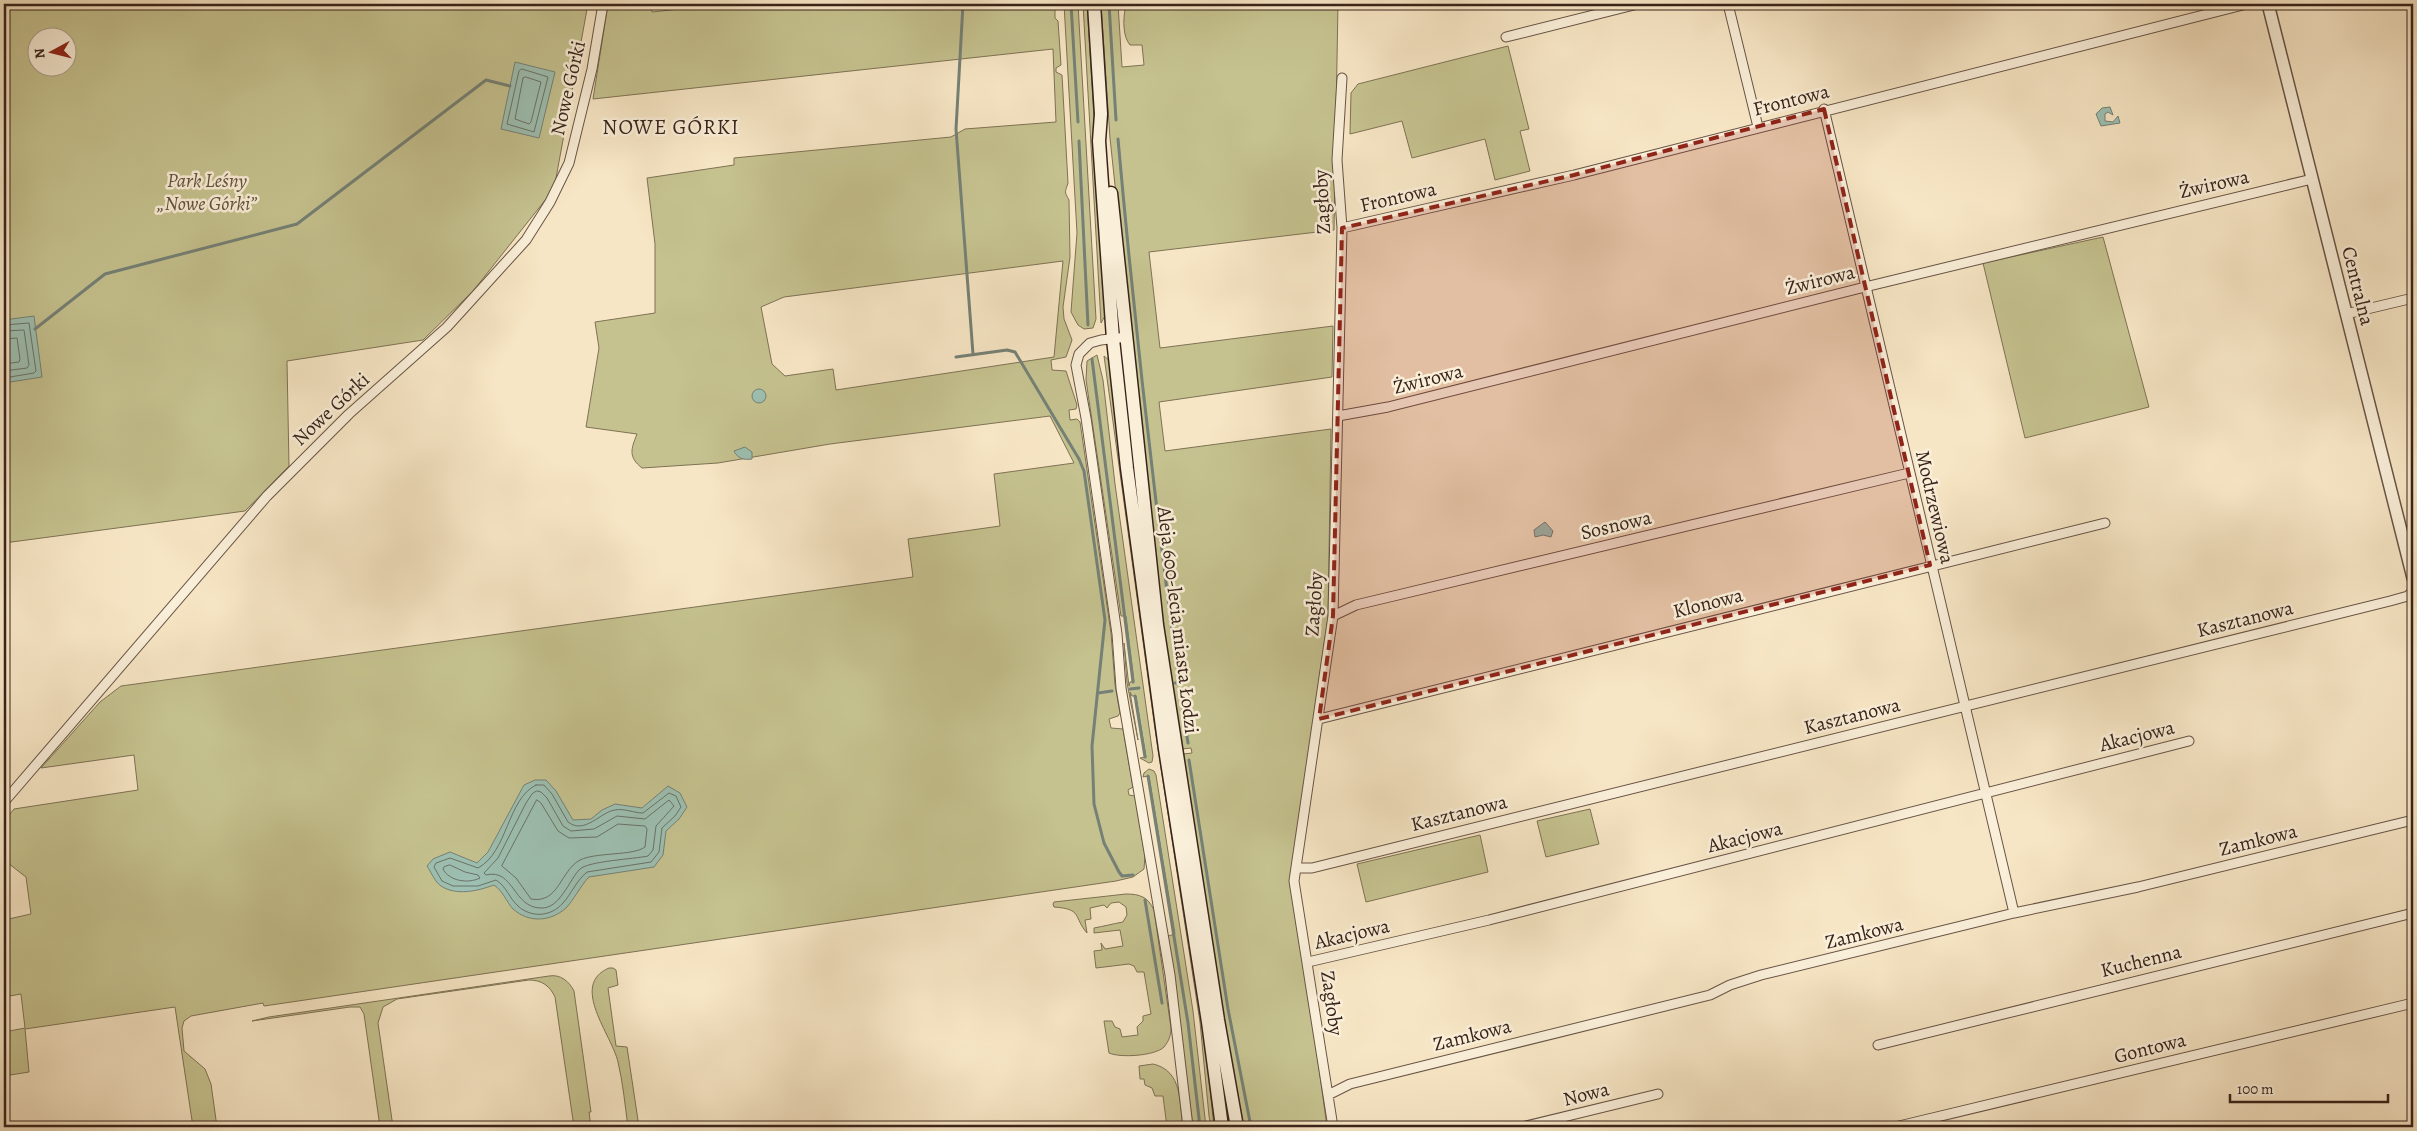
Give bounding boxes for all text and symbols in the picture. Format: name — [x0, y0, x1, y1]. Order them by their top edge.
north arrow — [28, 28, 78, 78]
street label: Nowe Górki — [544, 38, 592, 138]
text: N — [30, 47, 50, 60]
street label: Frontowa — [1750, 77, 1833, 122]
district label: NOWE GÓRKI — [602, 113, 740, 141]
street label: Żwirowa — [2176, 163, 2252, 205]
park label: Park Leśny „Nowe Górki” — [156, 167, 257, 217]
street label: Zagłoby — [1307, 168, 1337, 235]
street label: Frontowa — [1357, 175, 1439, 219]
street label: Centralna — [2335, 244, 2381, 329]
street label: Żwirowa — [1782, 258, 1858, 302]
street label: Żwirowa — [1390, 357, 1466, 401]
street label: Nowe Górki — [287, 366, 375, 452]
street label: Modrzewiowa — [1909, 448, 1961, 567]
street label: Aleja 600-lecia miasta Łodzi — [1151, 504, 1205, 735]
street label: Sosnowa — [1578, 504, 1655, 546]
street label: Zagłoby — [1298, 570, 1330, 637]
street label: Klonowa — [1670, 581, 1746, 625]
street label: Kasztanowa — [2194, 594, 2297, 644]
street label: Kasztanowa — [1801, 691, 1904, 741]
street label: Akacjowa — [2096, 714, 2178, 759]
street label: Kasztanowa — [1408, 788, 1511, 838]
street label: Akacjowa — [1704, 815, 1786, 860]
street label: Zamkowa — [2216, 817, 2301, 863]
street label: Zamkowa — [1822, 910, 1907, 956]
street label: Akacjowa — [1311, 912, 1393, 956]
street label: Kuchenna — [2098, 938, 2185, 984]
street label: Zagłoby — [1314, 969, 1350, 1038]
street label: Zamkowa — [1430, 1012, 1515, 1058]
street label: Gontowa — [2111, 1026, 2189, 1070]
scale bar — [2230, 1071, 2387, 1103]
street label: Nowa — [1560, 1075, 1613, 1113]
text: 100 m — [2237, 1079, 2274, 1099]

